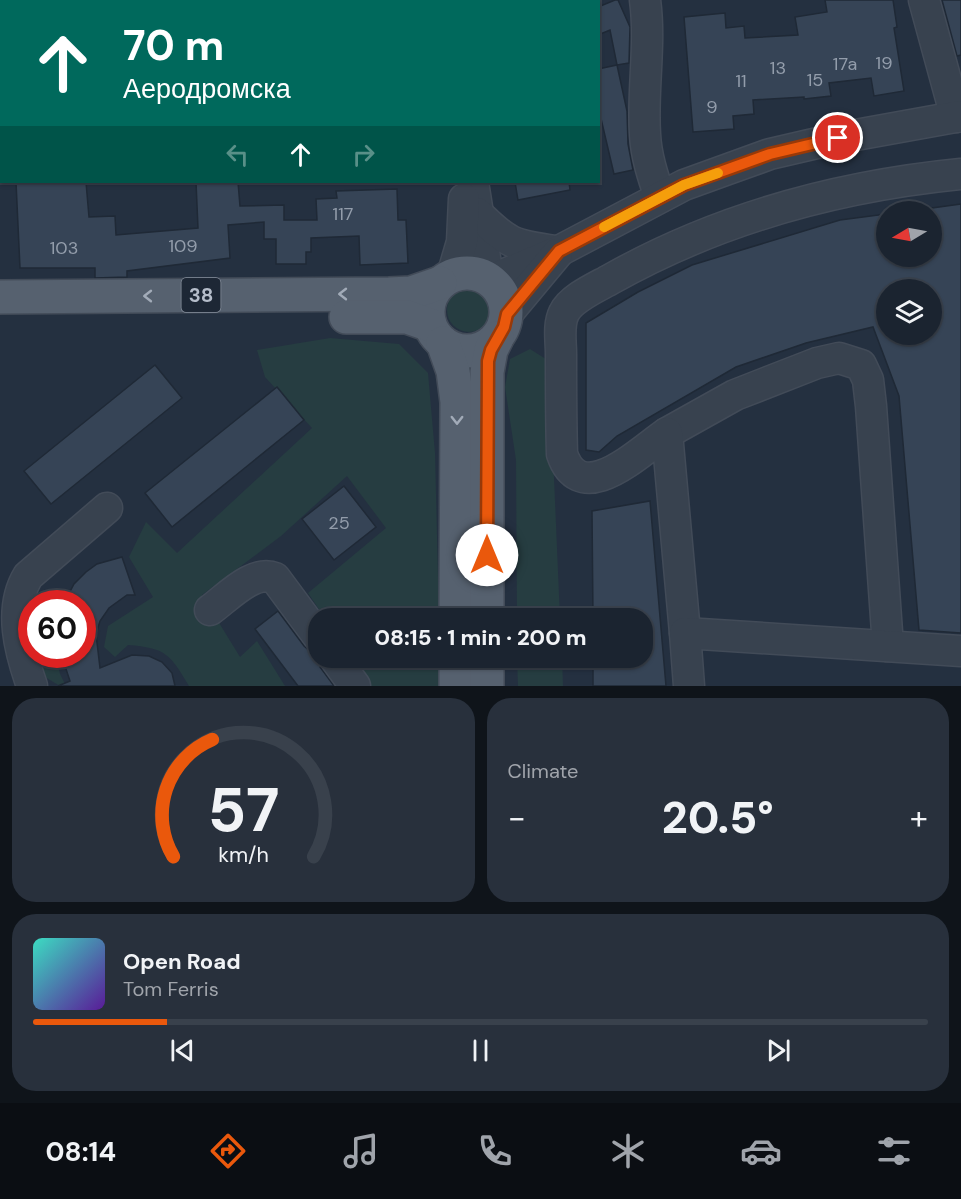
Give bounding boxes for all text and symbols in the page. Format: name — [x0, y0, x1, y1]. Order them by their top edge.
text: 70 m — [123, 18, 224, 73]
icon: ahead — [24, 24, 102, 102]
house number: 19 — [876, 51, 892, 75]
house number: 17a — [833, 52, 857, 76]
house number: 13 — [770, 56, 786, 80]
house number: 15 — [807, 68, 823, 92]
house number: 11 — [735, 69, 747, 93]
text: Аеродромска — [123, 71, 291, 106]
house number: 9 — [706, 95, 718, 119]
pin — [812, 112, 863, 163]
icon: arrive — [821, 121, 854, 154]
icon: left — [221, 138, 254, 171]
icon: ahead — [284, 138, 317, 171]
icon: right — [347, 138, 380, 171]
north arrow — [876, 201, 942, 267]
map controls — [876, 201, 942, 345]
house number: 117 — [333, 202, 353, 226]
house number: 109 — [168, 234, 198, 258]
house number: 103 — [50, 236, 78, 260]
road number: 38 — [182, 278, 220, 312]
button: layers — [876, 279, 942, 345]
one-way arrow — [339, 288, 348, 300]
one-way arrow — [144, 290, 153, 302]
one-way arrow — [451, 416, 463, 425]
house number: 25 — [328, 511, 350, 535]
position arrow — [455, 523, 519, 587]
speed limit sign: 60 — [18, 590, 96, 668]
text: 08:15 · 1 min · 200 m — [374, 623, 587, 652]
text: Climate — [508, 758, 578, 784]
text: 57 — [207, 769, 279, 850]
text: 20.5° — [662, 788, 774, 847]
text: − — [508, 796, 526, 839]
text: + — [910, 796, 928, 839]
text: km/h — [218, 841, 269, 869]
text: Open Road — [123, 947, 241, 976]
text: Tom Ferris — [123, 976, 219, 1002]
icon: previous — [166, 1034, 199, 1067]
icon: pause — [464, 1034, 497, 1067]
icon: next — [762, 1034, 795, 1067]
icon: directions — [207, 1130, 249, 1172]
icon: music — [340, 1130, 382, 1172]
icon: phone — [474, 1130, 516, 1172]
icon: climate — [607, 1130, 649, 1172]
icon: car — [740, 1130, 782, 1172]
icon: filters — [873, 1130, 915, 1172]
text: 08:14 — [46, 1134, 116, 1169]

